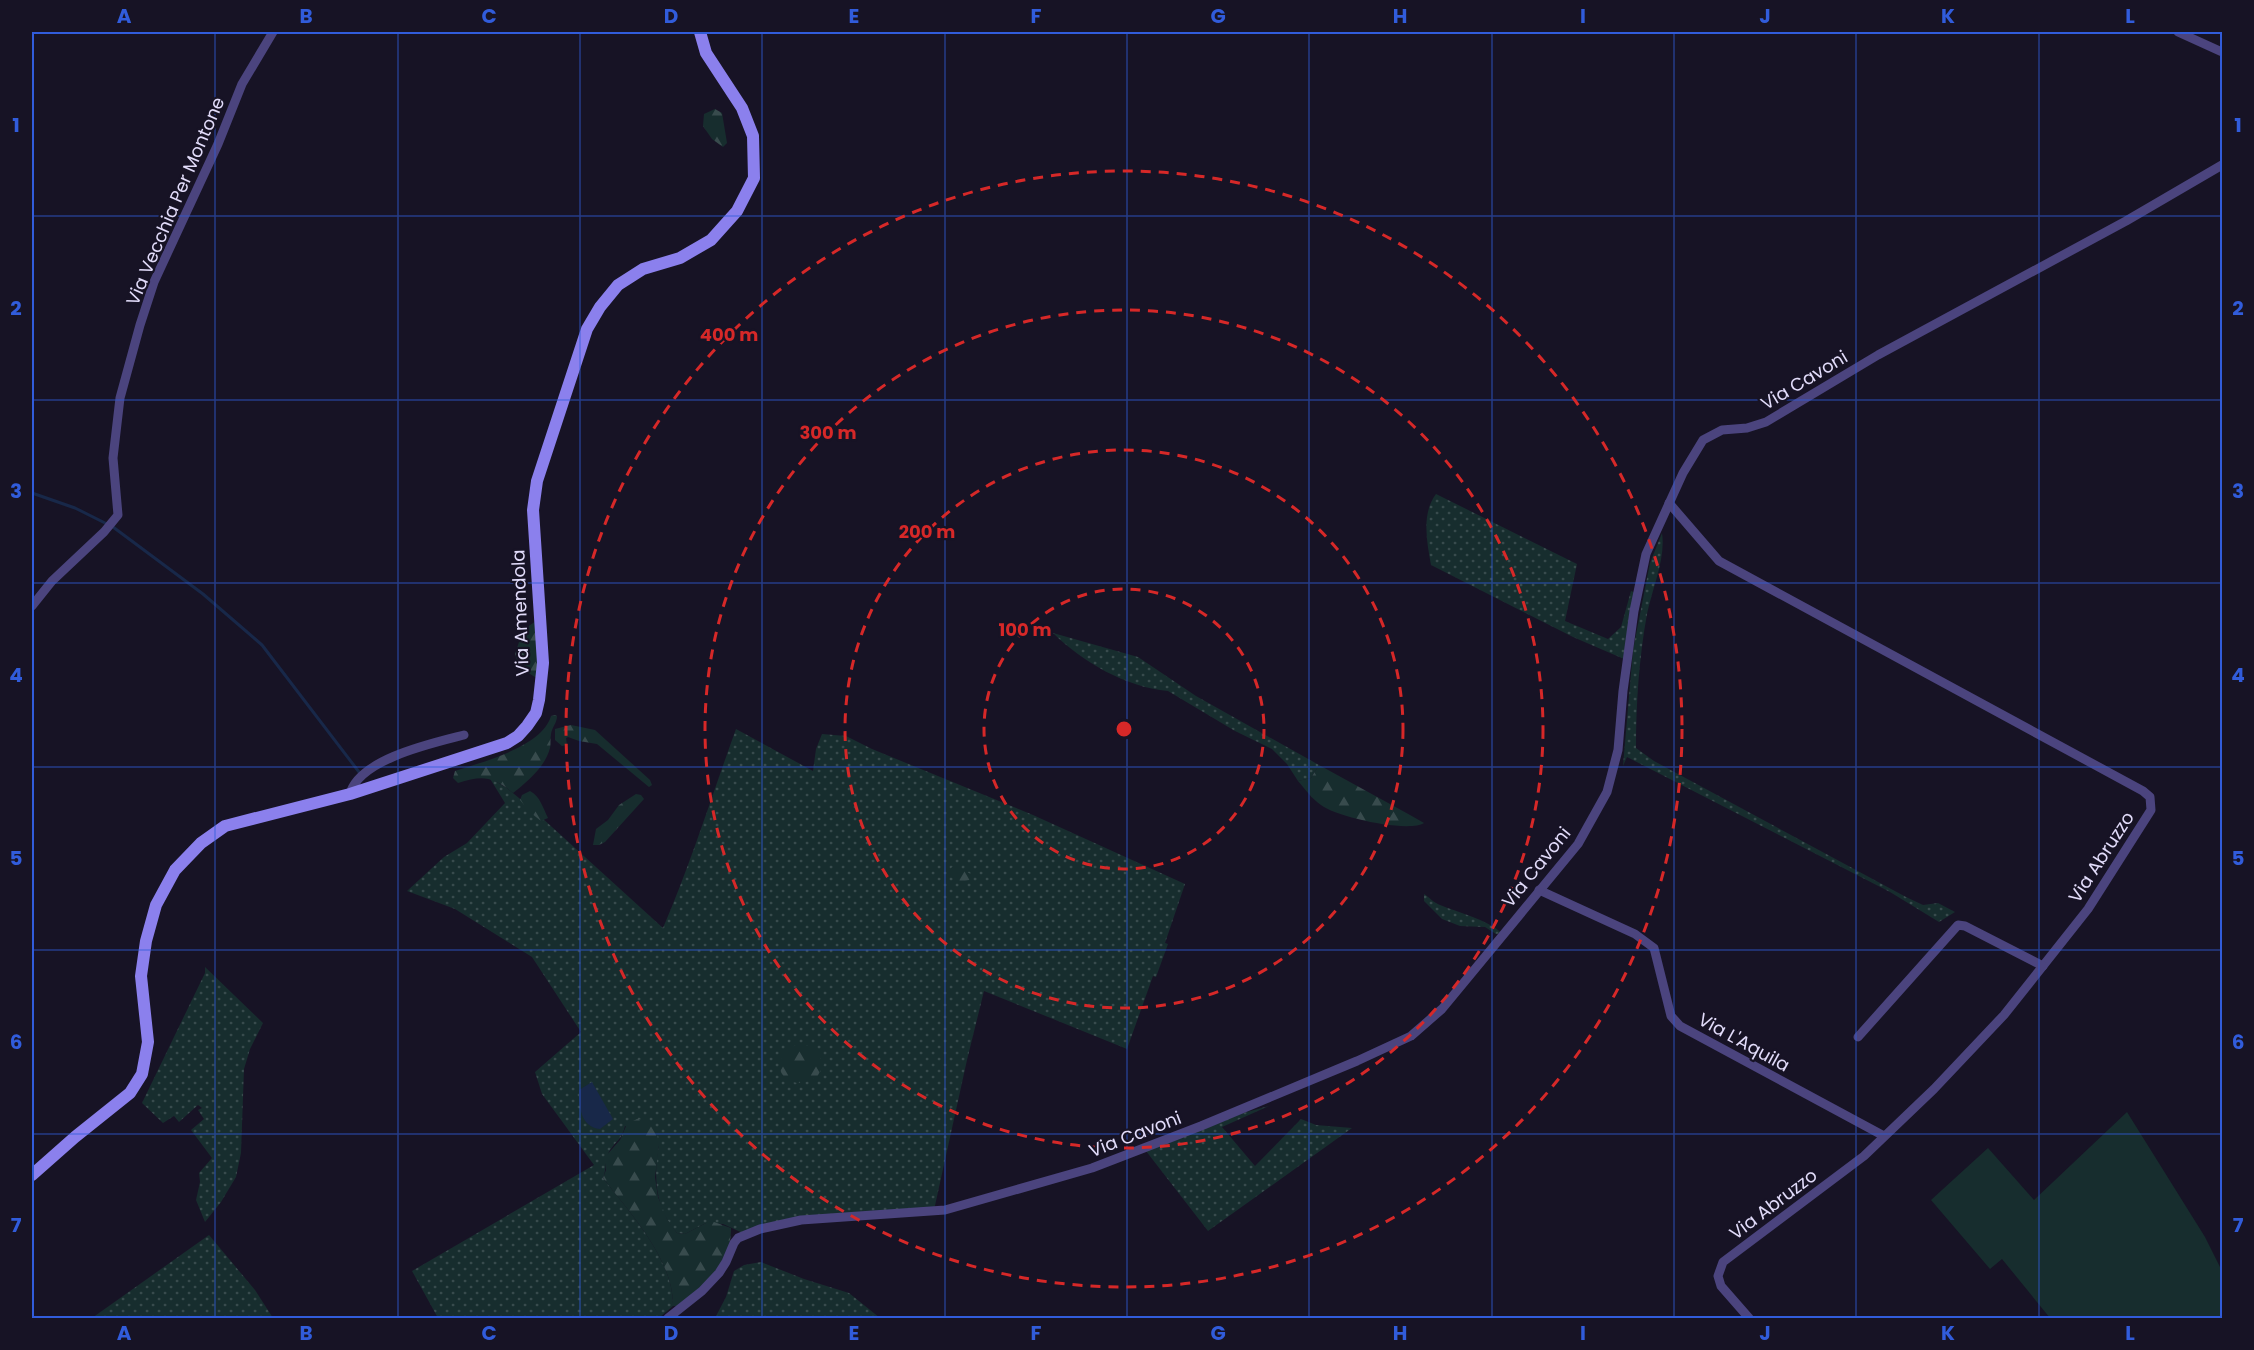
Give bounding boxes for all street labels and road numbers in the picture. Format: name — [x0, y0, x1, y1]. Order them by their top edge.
street label: Via Vecchia Per Montone — [120, 93, 230, 309]
street label: Via Cavoni — [1756, 344, 1852, 416]
street label: Via Amendola — [505, 549, 535, 677]
street label: Via Abruzzo — [2062, 807, 2140, 907]
street label: Via Cavoni — [1496, 821, 1576, 913]
street label: Via L'Aquila — [1694, 1007, 1794, 1077]
street label: Via Cavoni — [1085, 1105, 1185, 1163]
street label: Via Abruzzo — [1724, 1163, 1822, 1245]

